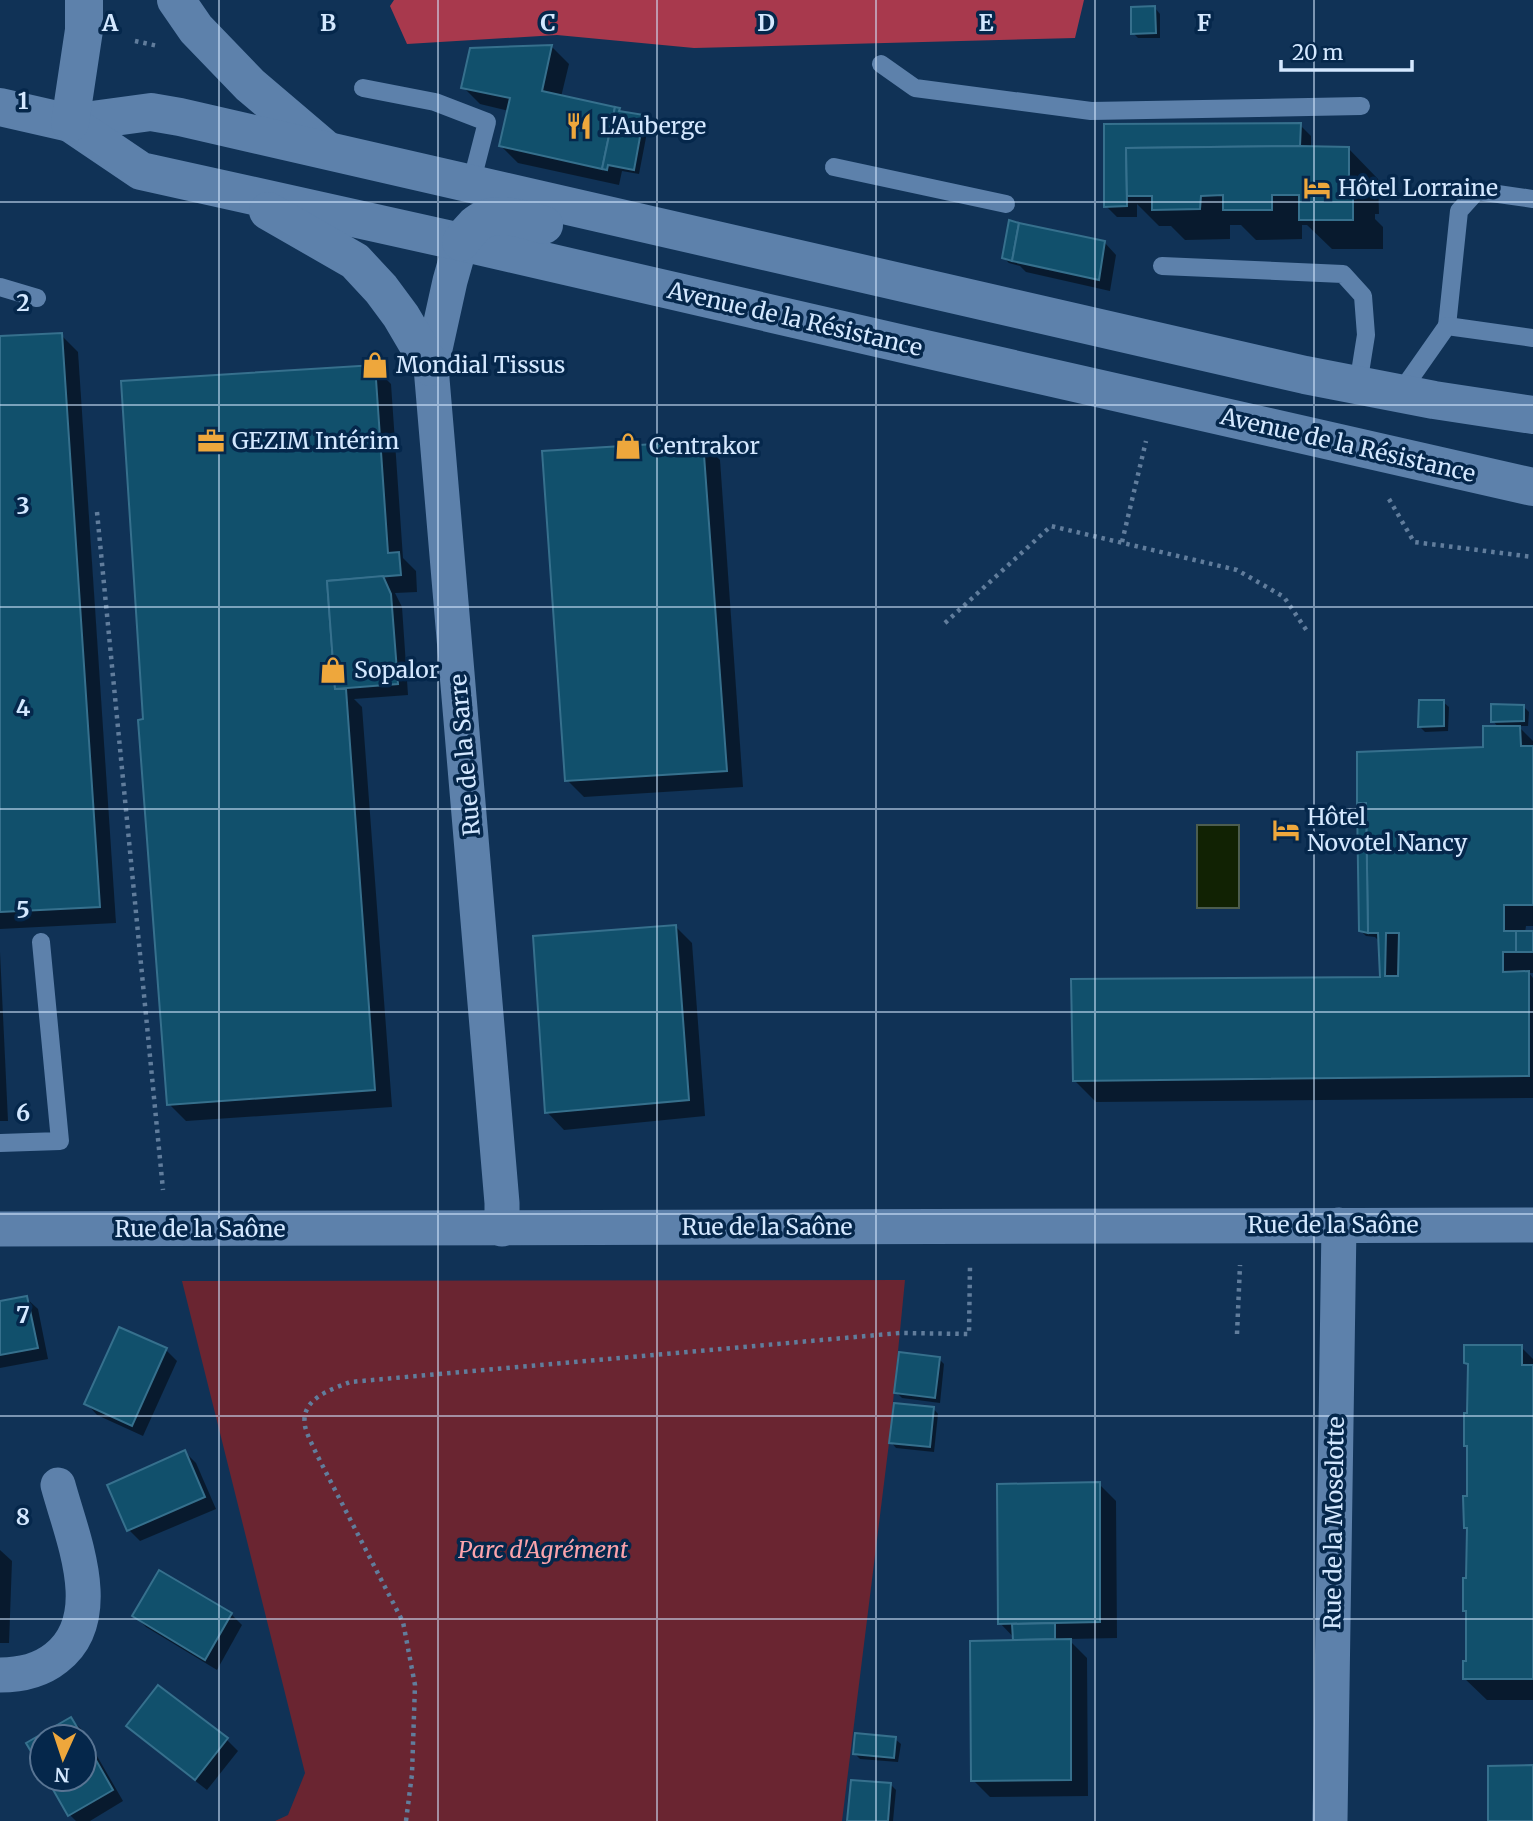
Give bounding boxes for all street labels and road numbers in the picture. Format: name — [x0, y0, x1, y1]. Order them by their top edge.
street label: Avenue de la Résistance — [664, 275, 925, 362]
street label: Avenue de la Résistance — [1217, 401, 1478, 488]
street label: Rue de la Sarre — [443, 673, 486, 837]
street label: Rue de la Saône — [1247, 1210, 1419, 1239]
street label: Rue de la Saône — [681, 1212, 853, 1241]
street label: Rue de la Saône — [114, 1214, 286, 1243]
street label: Rue de la Moselotte — [1317, 1416, 1350, 1630]

